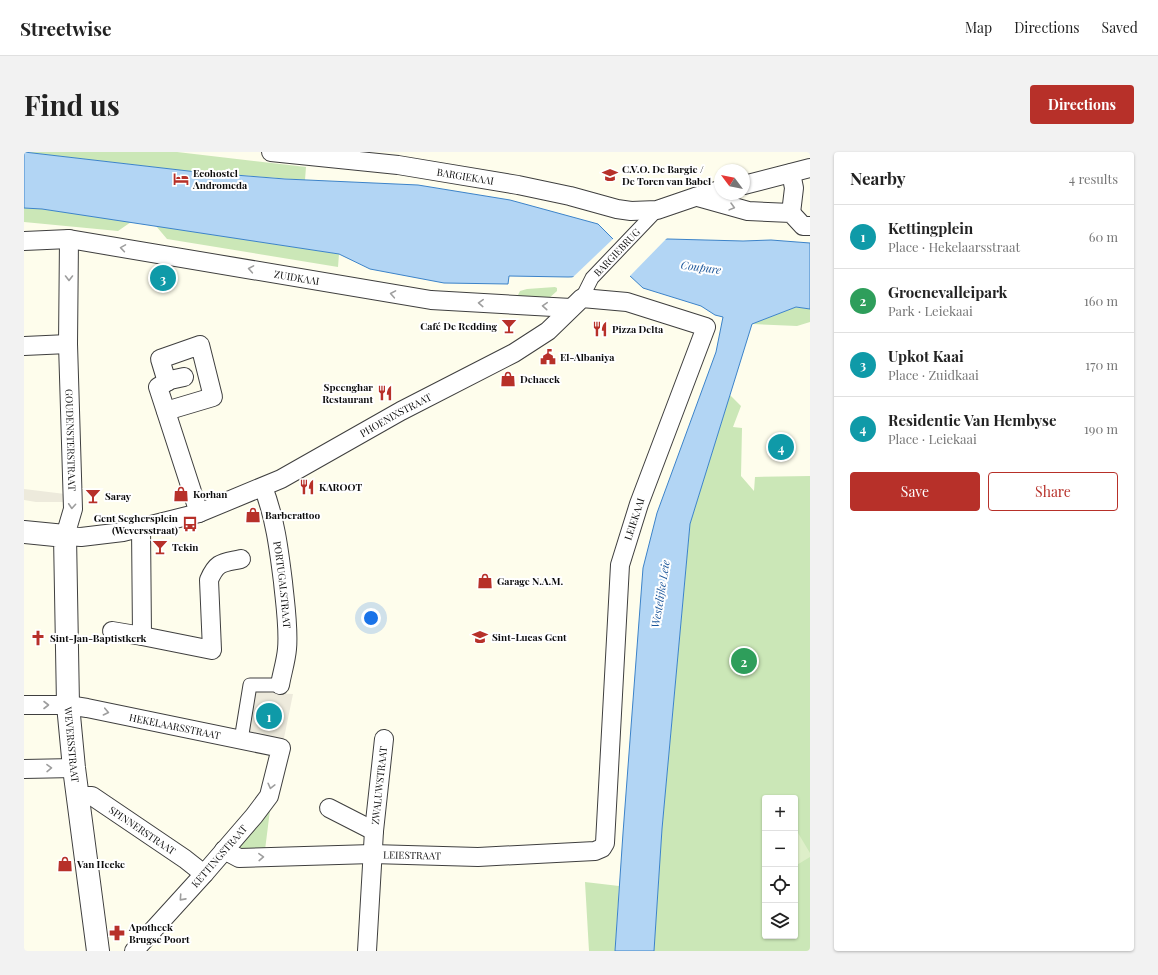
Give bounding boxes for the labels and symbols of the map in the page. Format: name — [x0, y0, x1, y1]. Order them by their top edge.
place label: C.V.O. De Bargie / De Toren van Babel — [622, 162, 711, 188]
north arrow — [714, 164, 750, 200]
street label: BARGIEKAAI — [436, 165, 495, 188]
place label: Ecohostel Andromeda — [192, 166, 248, 192]
school or university icon: C.V.O. De Bargie / De Toren van Babel — [601, 166, 619, 184]
hotel icon: Ecohostel Andromeda — [172, 170, 190, 188]
one-way arrow — [729, 202, 736, 210]
street label: BARGIEBRUG — [590, 225, 643, 279]
one-way arrow — [120, 244, 126, 253]
water label: Coupure — [680, 257, 722, 277]
pin: 3 — [150, 263, 176, 293]
one-way arrow — [248, 265, 254, 274]
street label: ZUIDKAAI — [273, 267, 320, 288]
one-way arrow — [65, 275, 73, 281]
one-way arrow — [390, 290, 396, 298]
one-way arrow — [478, 298, 484, 307]
one-way arrow — [542, 302, 548, 311]
bar icon: Café De Redding — [500, 317, 518, 335]
place label: Café De Redding — [420, 319, 497, 333]
restaurant icon: Pizza Delta — [591, 320, 609, 338]
place label: Pizza Delta — [612, 322, 664, 336]
public building icon: El-Albaniya — [539, 348, 557, 366]
place label: El-Albaniya — [560, 350, 615, 364]
shop icon: Dehaeck — [499, 370, 517, 388]
place label: Dehaeck — [520, 372, 560, 386]
place label: Speenghar Restaurant — [322, 380, 373, 406]
restaurant icon: Speenghar Restaurant — [376, 384, 394, 402]
street label: GOUDENSTERSTRAAT — [62, 389, 79, 491]
street label: PHOENIXSTRAAT — [357, 390, 434, 440]
pin: 4 — [768, 432, 794, 462]
restaurant icon: KAROOT — [298, 478, 316, 496]
place label: KAROOT — [319, 480, 362, 494]
shop icon: Korhan — [172, 485, 190, 503]
bar icon: Saray — [84, 487, 102, 505]
place label: Korhan — [193, 487, 228, 501]
place label: Saray — [105, 489, 132, 503]
street label: LEIEKAAI — [621, 496, 647, 542]
one-way arrow — [67, 503, 76, 509]
shop icon: Barberattoo — [244, 506, 262, 524]
place label: Barberattoo — [265, 508, 320, 522]
place label: Gent Seghersplein (Weversstraat) — [94, 511, 179, 537]
bus stop icon: Gent Seghersplein (Weversstraat) — [181, 515, 199, 533]
bar icon: Tekin — [151, 538, 169, 556]
place label: Tekin — [172, 540, 199, 554]
street label: PORTUGALSTRAAT — [270, 540, 294, 629]
water label: Westelijke Leie — [647, 559, 673, 629]
shop icon: Garage N.A.M. — [476, 572, 494, 590]
place label: Garage N.A.M. — [497, 574, 564, 588]
your location — [361, 608, 381, 628]
school or university icon: Sint-Lucas Gent — [471, 628, 489, 646]
church icon: Sint-Jan-Baptistkerk — [29, 629, 47, 647]
place label: Sint-Lucas Gent — [492, 630, 567, 644]
place label: Sint-Jan-Baptistkerk — [50, 631, 147, 645]
pin: 2 — [731, 646, 757, 676]
one-way arrow — [43, 701, 49, 709]
pin: 1 — [256, 701, 282, 731]
street label: WEVERSSTRAAT — [61, 705, 83, 783]
one-way arrow — [103, 708, 109, 716]
street label: HEKELAARSSTRAAT — [128, 710, 222, 742]
street label: ZWALUWSTRAAT — [368, 746, 390, 825]
one-way arrow — [46, 764, 52, 772]
one-way arrow — [268, 783, 276, 789]
street label: SPINNERSTRAAT — [106, 803, 179, 858]
street label: KETTINGSTRAAT — [188, 822, 250, 890]
street label: LEIESTRAAT — [383, 847, 441, 863]
one-way arrow — [258, 853, 264, 861]
shop icon: Van Hecke — [56, 855, 74, 873]
place label: Van Hecke — [76, 857, 125, 871]
one-way arrow — [180, 893, 187, 900]
place label: Apotheek Brugse Poort — [128, 920, 190, 946]
pharmacy icon: Apotheek Brugse Poort — [108, 924, 126, 942]

